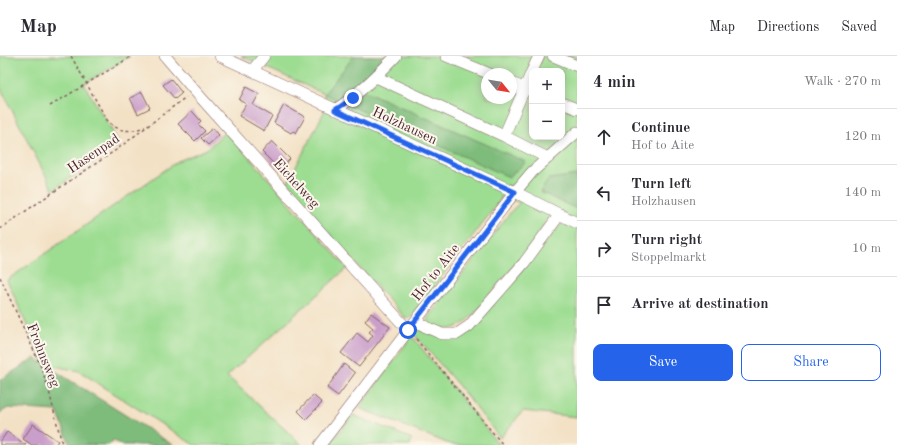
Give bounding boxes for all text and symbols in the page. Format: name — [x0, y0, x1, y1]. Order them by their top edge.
text: Map — [20, 18, 57, 37]
text: Map — [709, 20, 735, 34]
text: Directions — [757, 20, 819, 34]
text: Saved — [841, 20, 877, 34]
north arrow — [481, 68, 517, 104]
map controls — [529, 68, 565, 140]
button: + — [529, 68, 565, 104]
text: 4 min — [593, 74, 636, 91]
text: Walk · 270 m — [804, 75, 881, 88]
route end — [344, 89, 362, 107]
button: − — [529, 104, 565, 140]
street label: Holzhausen — [370, 105, 440, 147]
text: Continue — [631, 121, 690, 136]
icon: ahead — [593, 126, 615, 148]
text: 120 m — [844, 130, 881, 143]
street label: Hasenpad — [65, 131, 122, 176]
text: Hof to Aite — [631, 139, 694, 152]
street label: Eichelweg — [270, 156, 322, 212]
text: Turn left — [631, 177, 691, 192]
icon: left — [593, 182, 615, 204]
text: 140 m — [844, 186, 881, 199]
text: Holzhausen — [631, 195, 696, 208]
text: Turn right — [631, 233, 702, 248]
icon: right — [593, 238, 615, 260]
street label: Hof to Aite — [409, 241, 462, 304]
text: 10 m — [852, 242, 881, 255]
text: Stoppelmarkt — [631, 251, 706, 264]
icon: arrive — [593, 294, 615, 316]
text: Arrive at destination — [631, 297, 769, 312]
street label: Frohnsweg — [24, 321, 62, 390]
route start — [399, 321, 417, 339]
button: Save — [593, 344, 733, 381]
button: Share — [741, 344, 881, 381]

